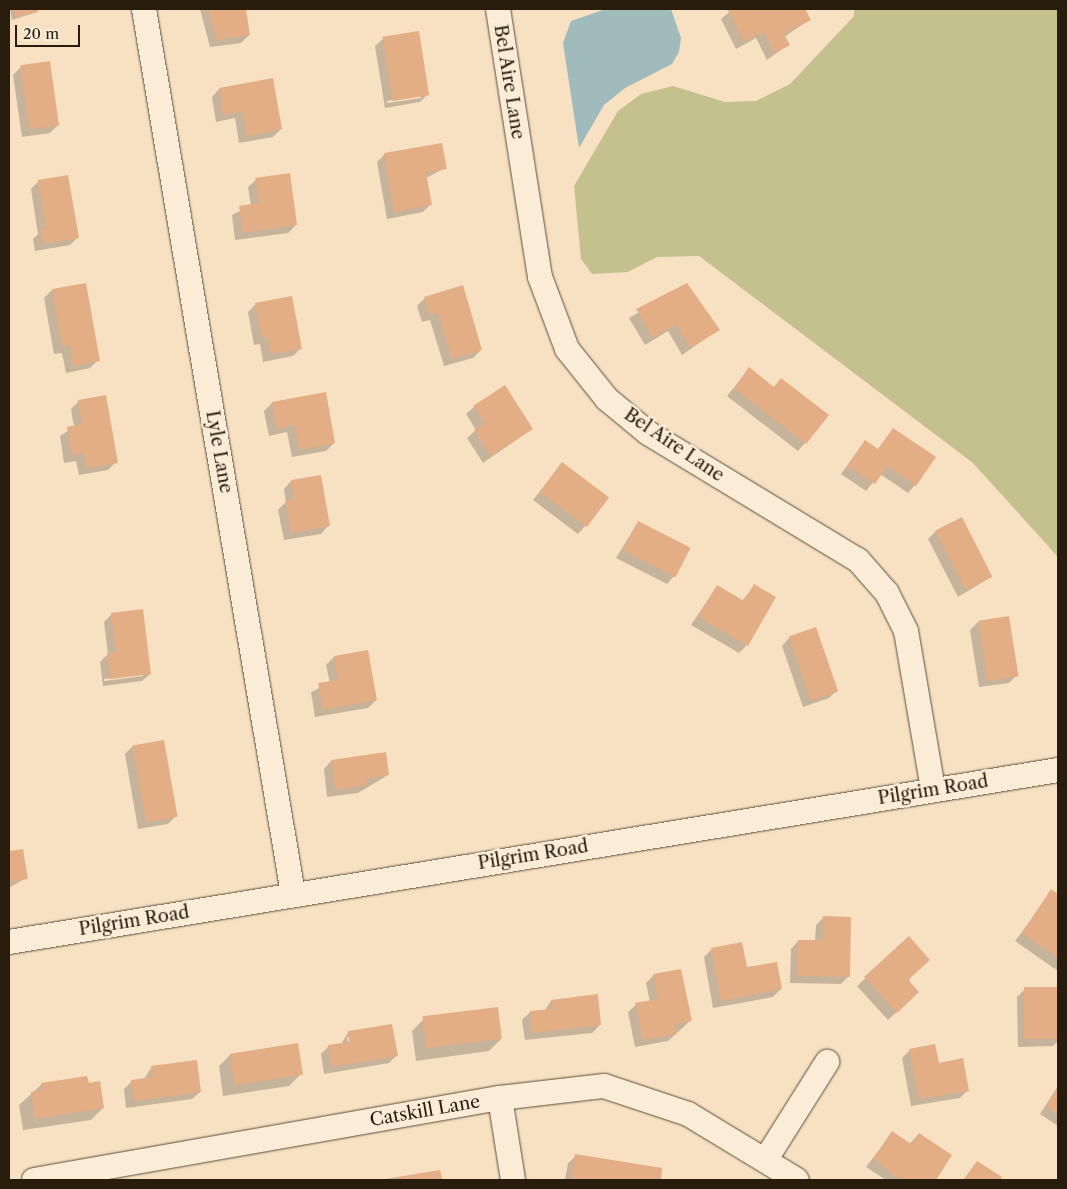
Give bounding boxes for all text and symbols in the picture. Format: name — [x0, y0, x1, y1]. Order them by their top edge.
scale bar — [18, 15, 82, 47]
street label: Bel Aire Lane — [489, 23, 529, 141]
text: 20 m — [23, 24, 59, 43]
street label: Bel Aire Lane — [620, 403, 728, 487]
street label: Lyle Lane — [201, 409, 237, 495]
street label: Pilgrim Road — [876, 771, 990, 809]
street label: Pilgrim Road — [476, 836, 590, 874]
street label: Pilgrim Road — [77, 902, 191, 940]
street label: Catskill Lane — [368, 1091, 482, 1131]

